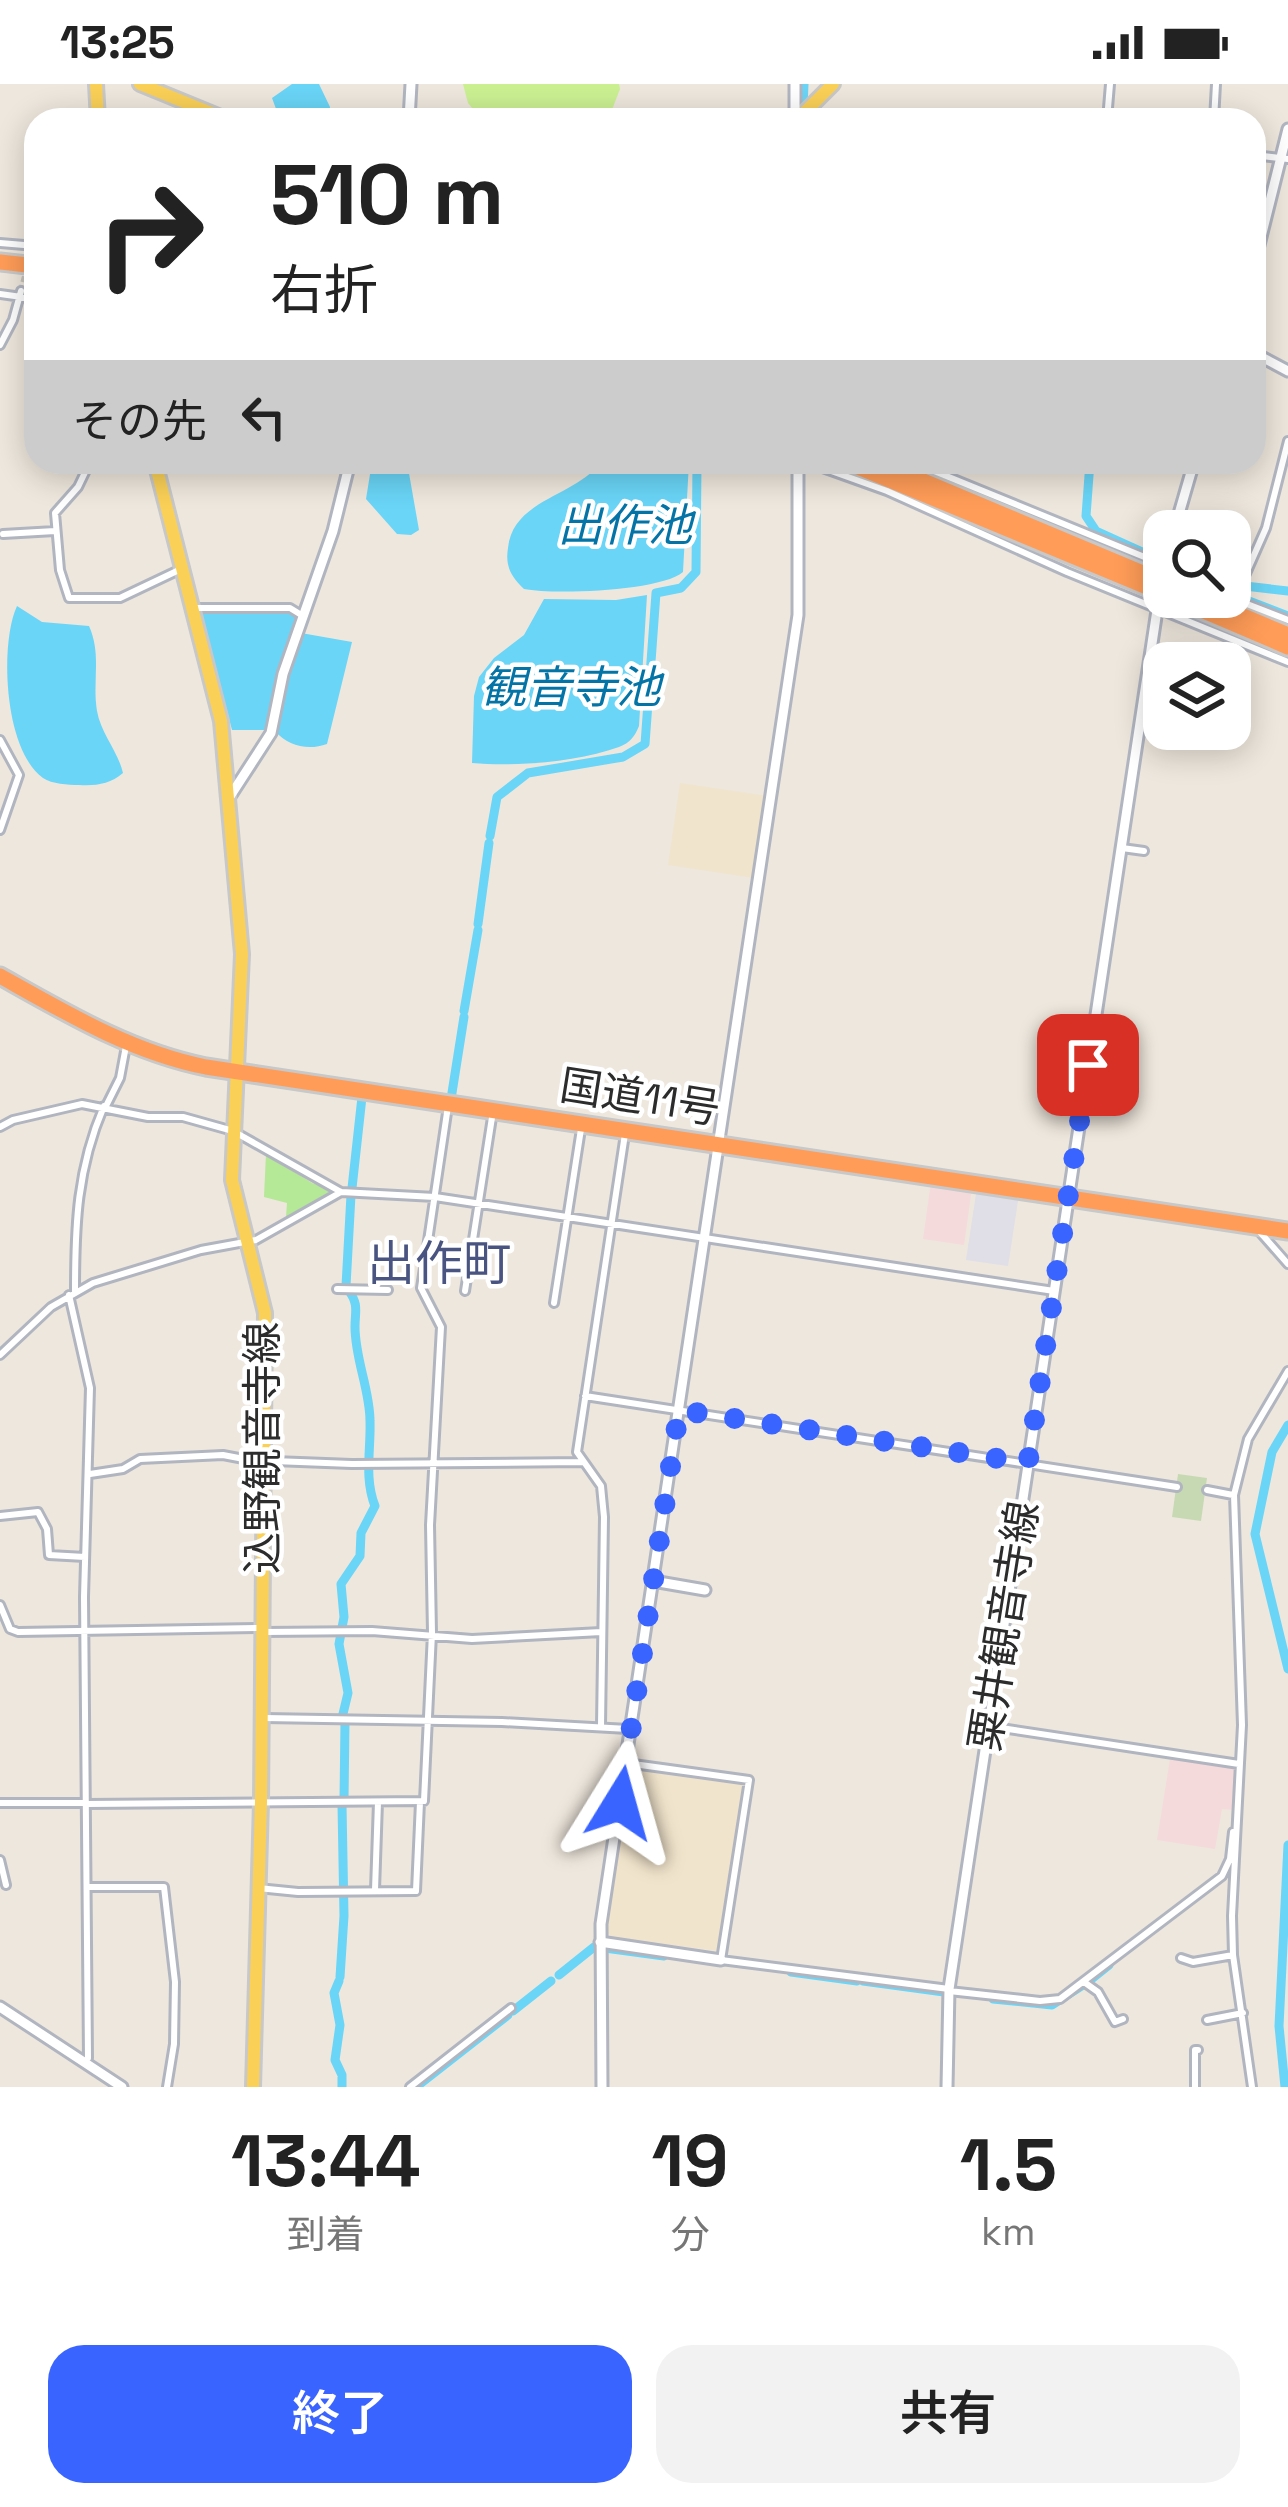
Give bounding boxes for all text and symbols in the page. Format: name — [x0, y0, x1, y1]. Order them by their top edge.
text: 13:25 — [60, 14, 175, 71]
text: 510 m — [270, 141, 504, 249]
icon: right — [72, 156, 228, 312]
text: 右折 — [270, 256, 378, 325]
icon: left — [231, 384, 297, 450]
text: その先 — [72, 393, 207, 450]
water label: 出作池 — [557, 497, 696, 554]
map controls — [1143, 510, 1251, 750]
button: search — [1143, 510, 1251, 618]
button: layers — [1143, 642, 1251, 750]
water label: 観音寺池 — [481, 659, 665, 716]
pin — [1037, 1014, 1139, 1116]
icon: arrive — [1055, 1032, 1121, 1098]
street label: 国道11号 — [556, 1058, 724, 1136]
district label: 出作町 — [367, 1233, 511, 1294]
street label: 込野観音寺線 — [236, 1322, 289, 1574]
street label: 粟井観音寺線 — [958, 1497, 1050, 1755]
position arrow — [557, 1740, 683, 1866]
text: 13:44 — [231, 2115, 420, 2207]
text: 19 — [652, 2115, 729, 2207]
text: 1.5 — [960, 2119, 1057, 2211]
text: km — [981, 2207, 1036, 2256]
text: 到着 — [287, 2210, 365, 2259]
text: 分 — [671, 2210, 710, 2259]
button: 終了 — [48, 2345, 632, 2483]
button: 共有 — [656, 2345, 1240, 2483]

